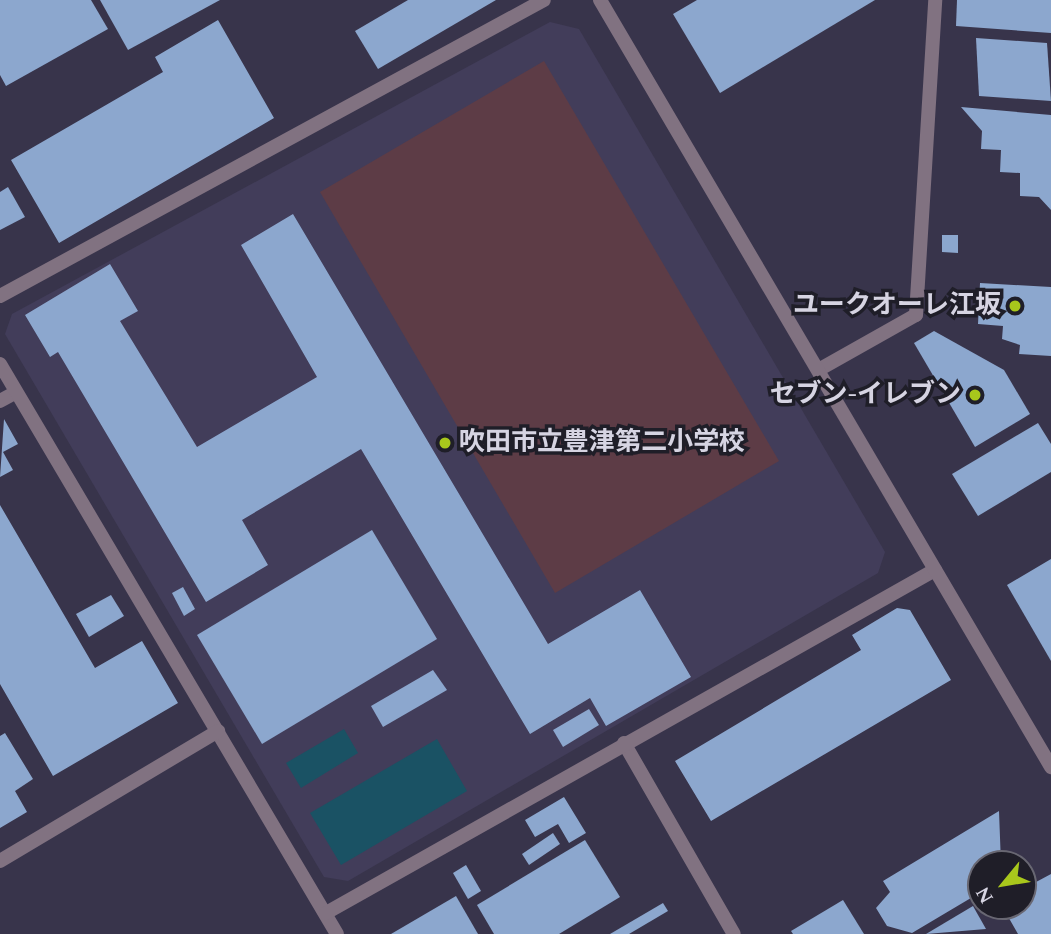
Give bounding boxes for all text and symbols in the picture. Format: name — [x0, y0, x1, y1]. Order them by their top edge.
place label: ユークオーレ江坂 — [793, 290, 1001, 322]
marker: ユークオーレ江坂 — [1007, 298, 1023, 314]
place label: セブン-イレブン — [769, 379, 961, 411]
marker: セブン-イレブン — [967, 387, 983, 403]
place label: 吹田市立豊津第二小学校 — [459, 427, 745, 459]
marker: 吹田市立豊津第二小学校 — [437, 435, 453, 451]
north arrow — [967, 850, 1037, 920]
text: N — [969, 881, 1002, 909]

